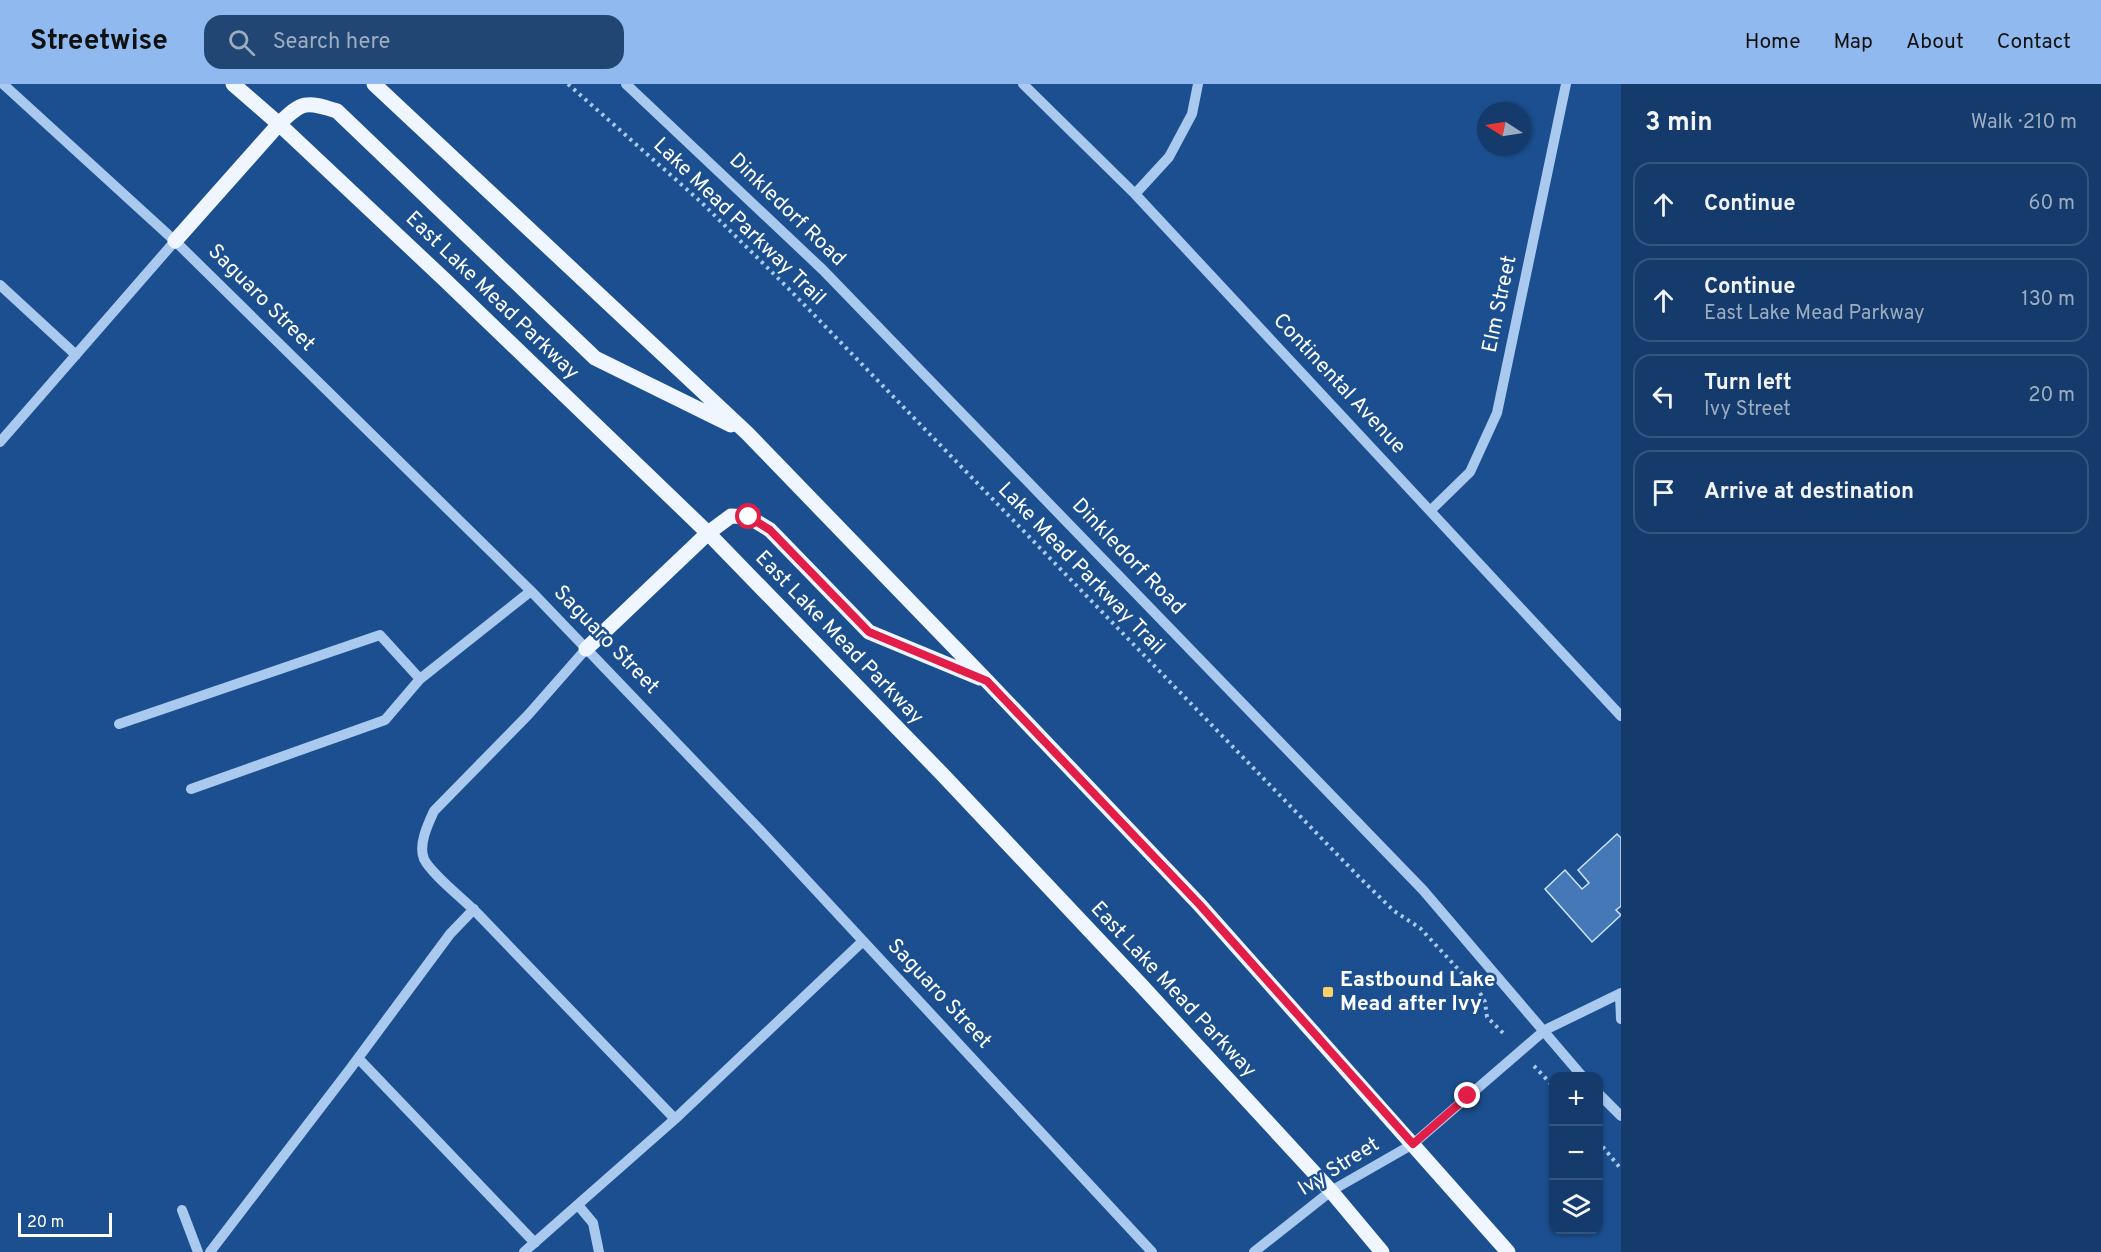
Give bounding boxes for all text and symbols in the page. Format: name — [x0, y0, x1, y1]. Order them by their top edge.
search box — [204, 15, 624, 69]
text: Streetwise — [30, 24, 168, 60]
icon: search — [225, 26, 258, 59]
text: Search here — [273, 29, 390, 56]
text: Home — [1745, 29, 1801, 56]
text: Map — [1834, 29, 1873, 56]
text: About — [1906, 29, 1964, 56]
text: Contact — [1997, 29, 2071, 56]
north arrow — [1477, 102, 1531, 156]
text: 3 min — [1645, 107, 1713, 140]
text: Walk · 210 m — [1971, 110, 2077, 136]
street label: Lake Mead Parkway Trail — [647, 132, 831, 312]
street label: Dinkledorf Road — [723, 147, 851, 273]
icon: ahead — [1647, 188, 1680, 221]
text: Continue — [1704, 191, 1795, 218]
text: 60 m — [2029, 191, 2075, 217]
street label: East Lake Mead Parkway — [399, 206, 585, 386]
street label: Saguaro Street — [202, 239, 320, 357]
street label: Elm Street — [1477, 253, 1523, 355]
text: Continue — [1704, 274, 1795, 301]
icon: ahead — [1647, 284, 1680, 317]
text: 130 m — [2021, 287, 2075, 313]
text: East Lake Mead Parkway — [1704, 301, 1925, 327]
street label: Continental Avenue — [1267, 308, 1411, 460]
text: Turn left — [1704, 370, 1792, 397]
icon: left — [1647, 380, 1680, 413]
text: 20 m — [2028, 383, 2075, 409]
text: Ivy Street — [1704, 397, 1791, 423]
icon: arrive — [1647, 476, 1680, 509]
street label: Lake Mead Parkway Trail — [991, 477, 1171, 661]
text: Arrive at destination — [1704, 479, 1914, 506]
street label: Dinkledorf Road — [1065, 493, 1191, 621]
route start — [735, 503, 761, 529]
street label: East Lake Mead Parkway — [749, 545, 929, 731]
street label: Saguaro Street — [547, 580, 665, 700]
street label: East Lake Mead Parkway — [1084, 896, 1262, 1084]
street label: Saguaro Street — [881, 933, 997, 1055]
place label: Eastbound Lake Mead after Ivy — [1340, 967, 1496, 1018]
marker: Eastbound Lake Mead after Ivy — [1321, 985, 1335, 999]
map controls — [1549, 1072, 1603, 1234]
button: + — [1549, 1072, 1603, 1126]
route end — [1454, 1082, 1480, 1108]
button: − — [1549, 1126, 1603, 1180]
street label: Ivy Street — [1293, 1131, 1385, 1203]
button: layers — [1549, 1180, 1603, 1234]
scale bar — [18, 1210, 112, 1238]
text: 20 m — [27, 1213, 64, 1233]

